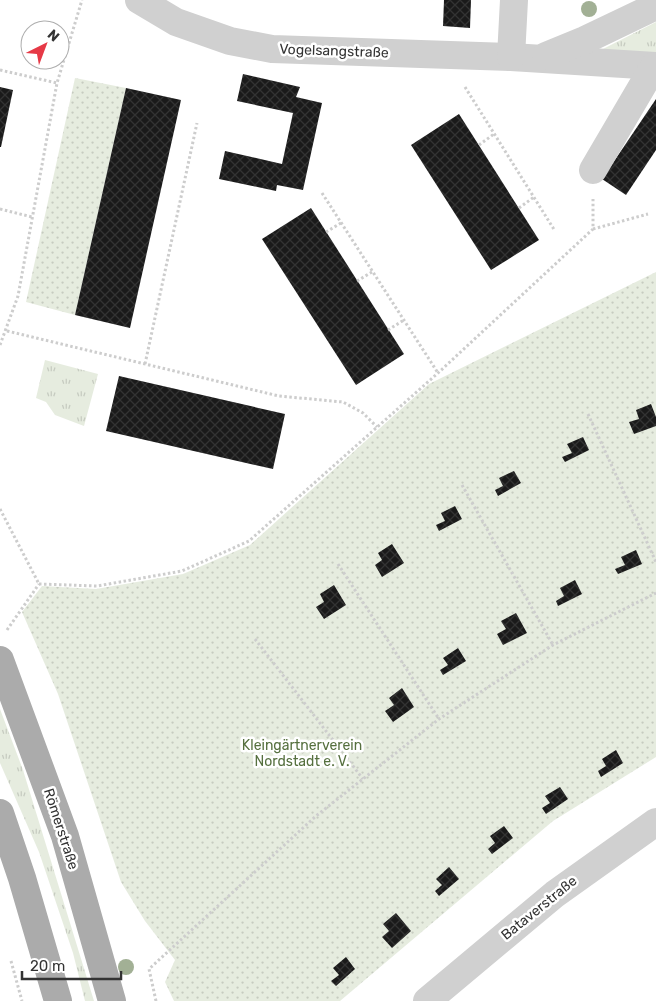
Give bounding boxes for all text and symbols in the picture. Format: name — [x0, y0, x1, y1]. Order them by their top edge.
north arrow — [20, 20, 70, 70]
text: N — [44, 26, 63, 45]
street label: Vogelsangstraße — [279, 41, 389, 61]
park label: Kleingärtnerverein Nordstadt e. V. — [242, 737, 362, 770]
street label: Römerstraße — [40, 786, 82, 872]
street label: Bataverstraße — [498, 872, 580, 944]
scale bar — [22, 948, 121, 980]
text: 20 m — [30, 957, 65, 975]

